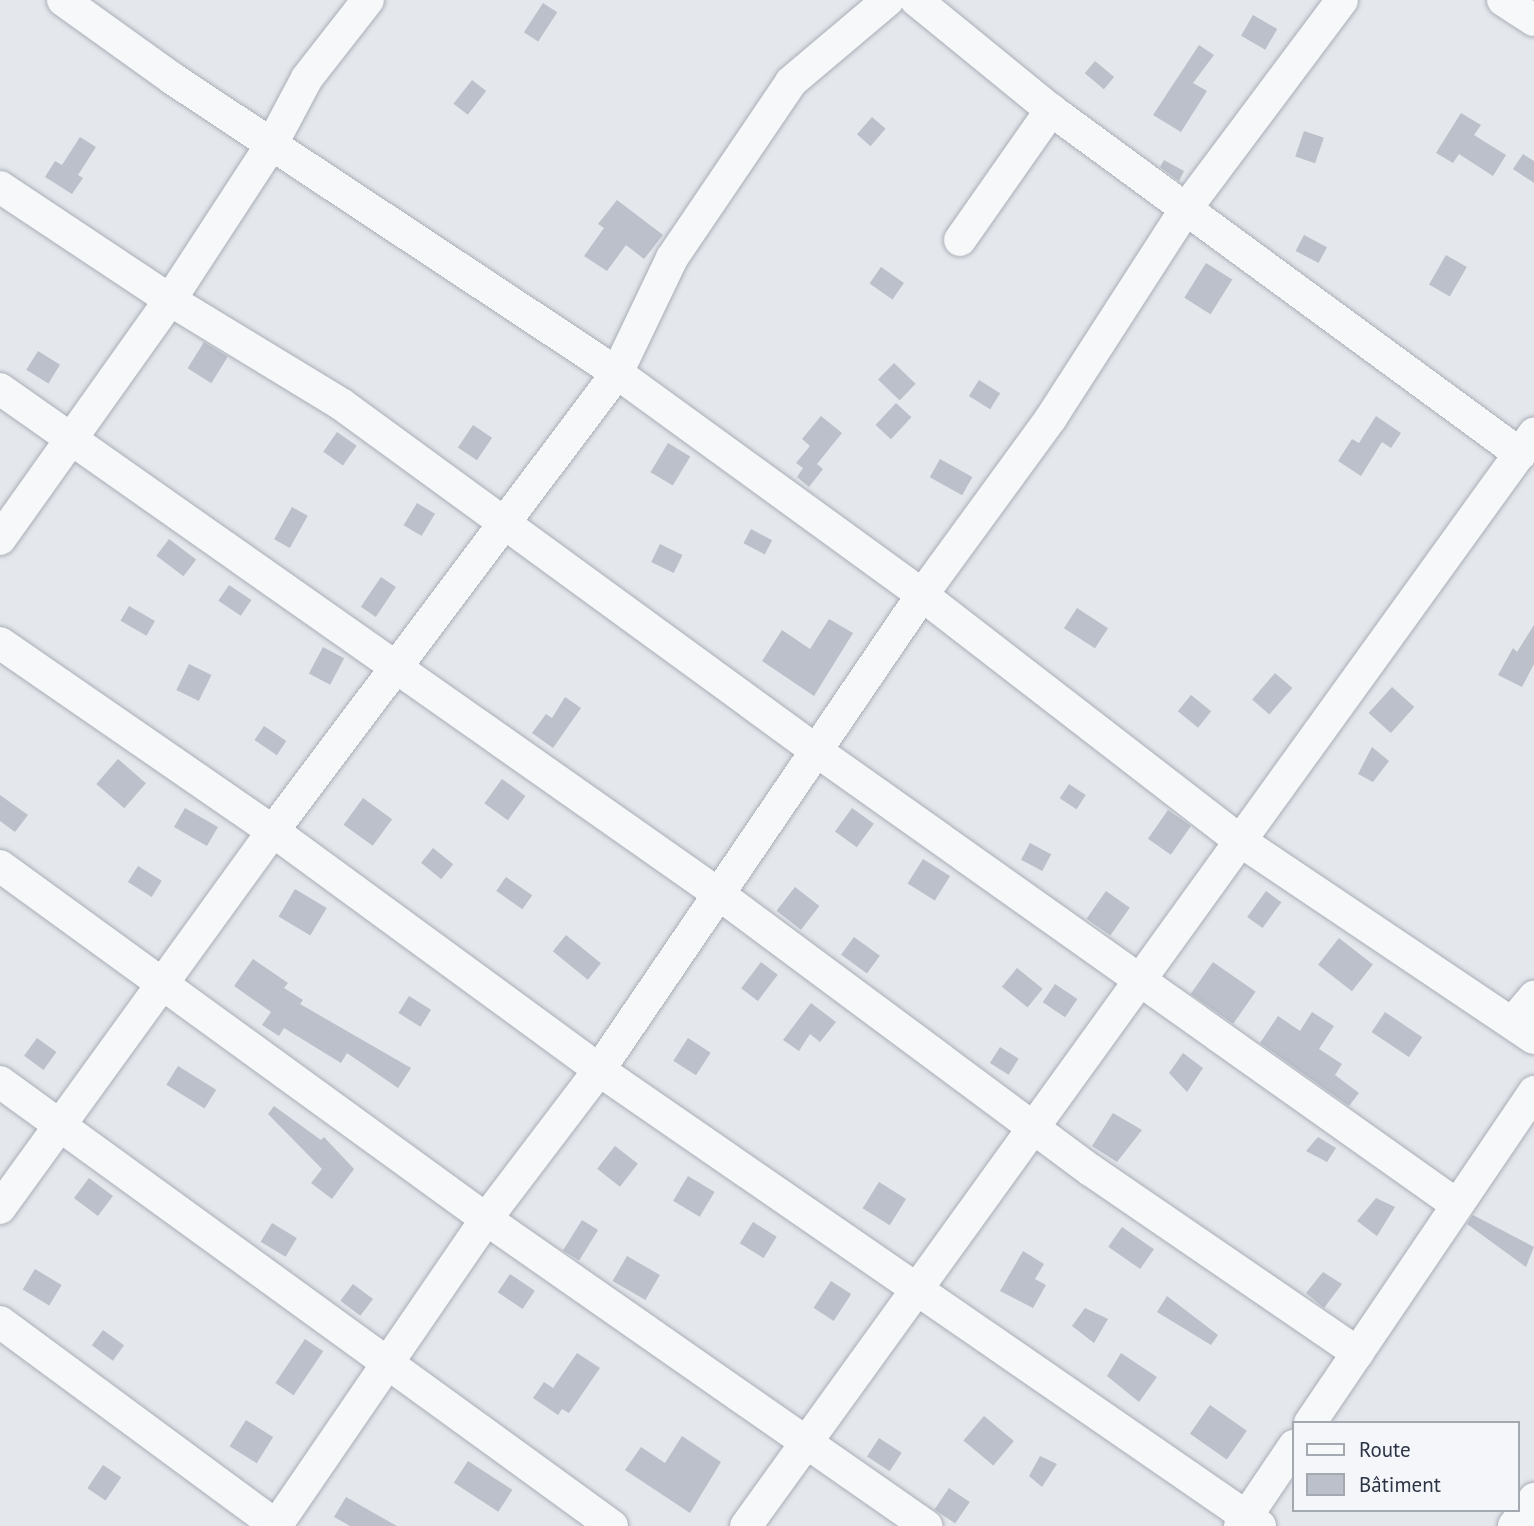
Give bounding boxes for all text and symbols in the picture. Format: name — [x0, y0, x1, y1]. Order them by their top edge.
legend — [1292, 1421, 1520, 1512]
text: Route — [1359, 1436, 1411, 1463]
text: Bâtiment — [1359, 1471, 1441, 1498]

